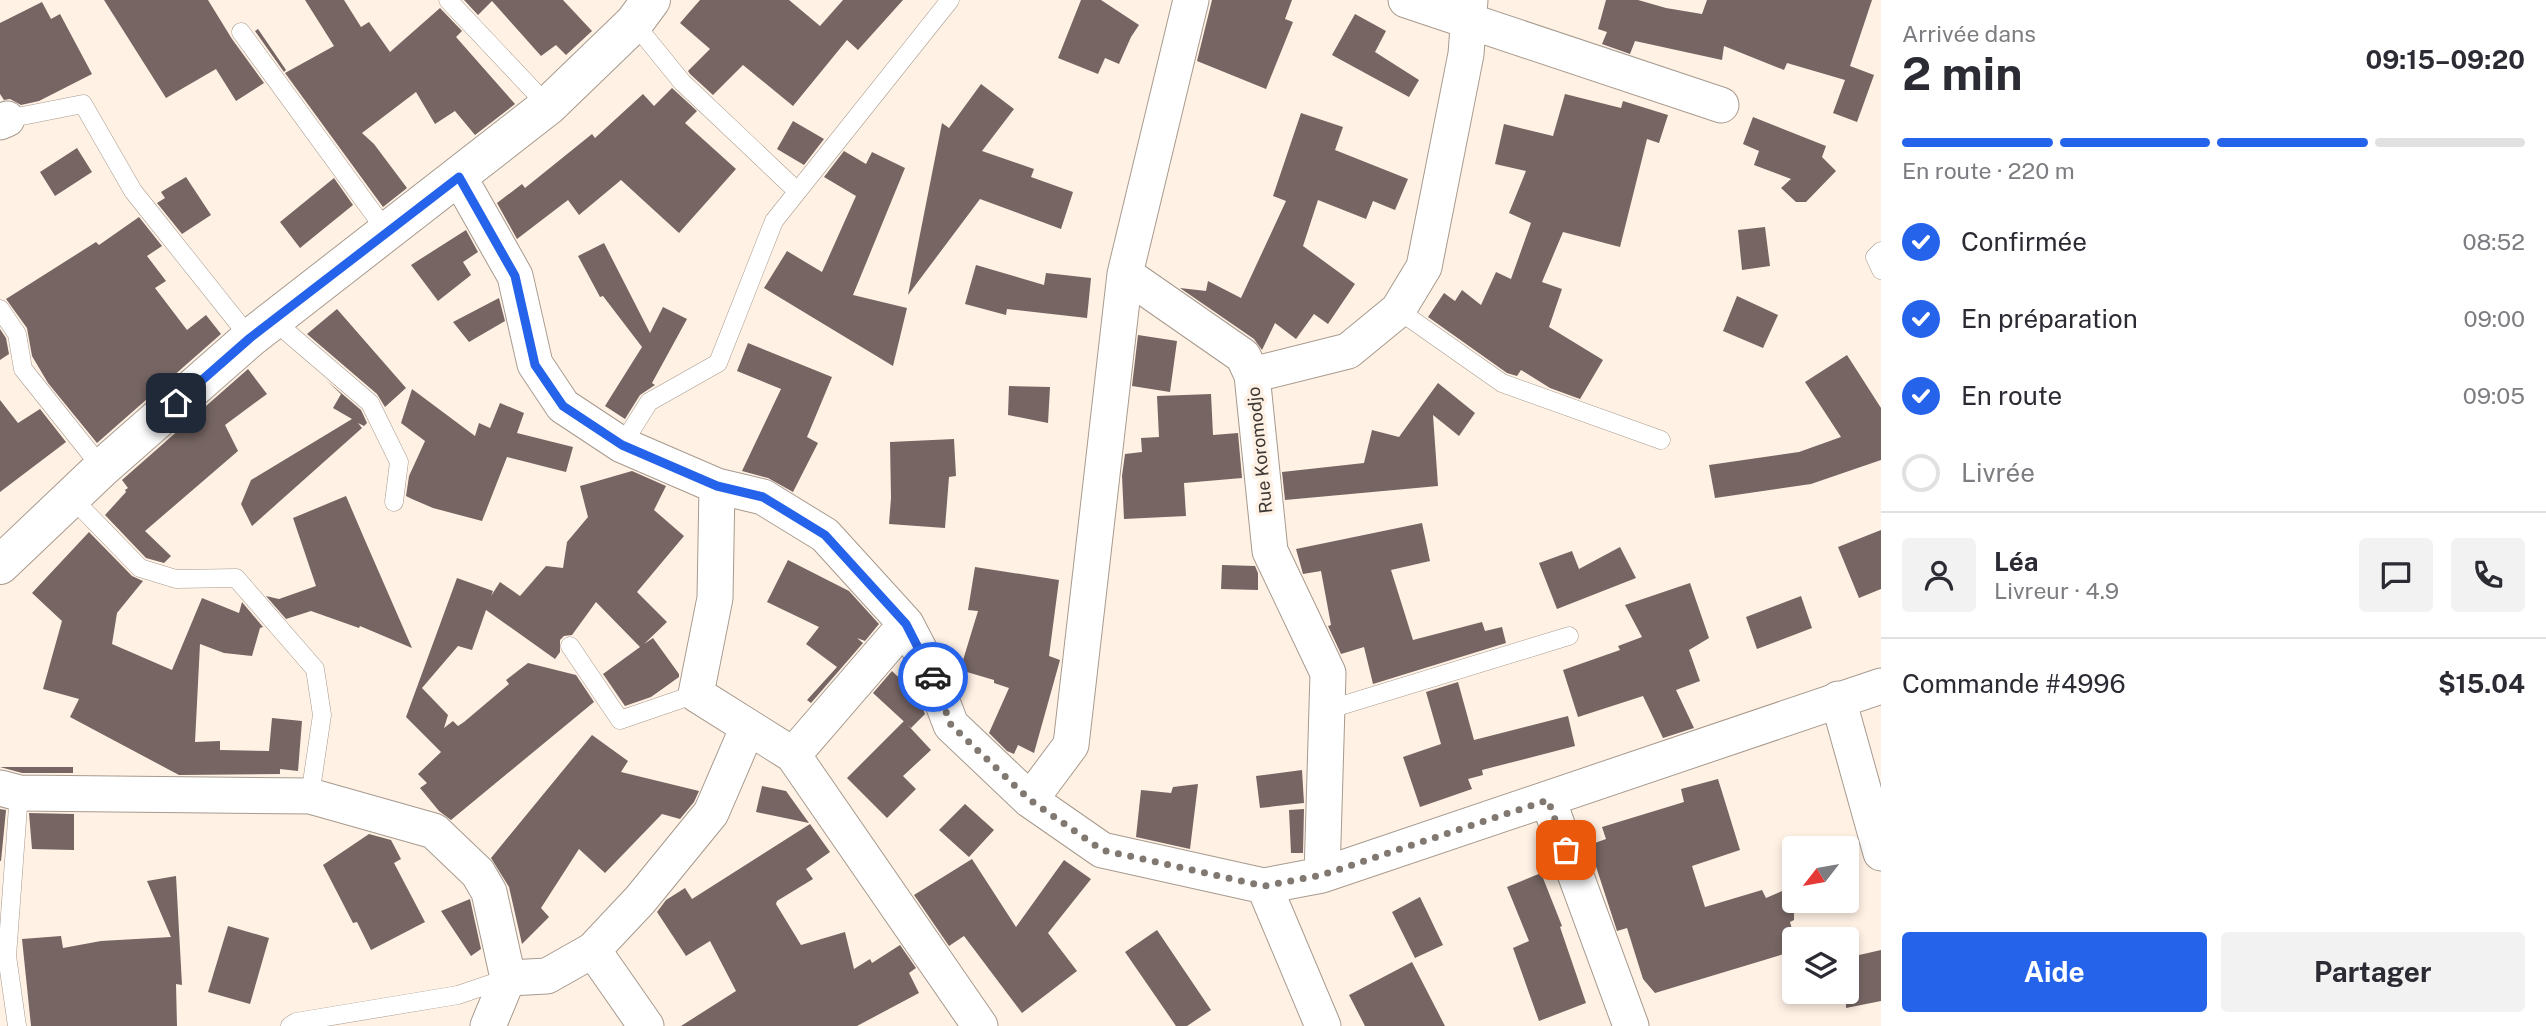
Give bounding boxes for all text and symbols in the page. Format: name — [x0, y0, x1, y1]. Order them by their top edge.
text: Arrivée dans — [1902, 20, 2036, 47]
text: 09:15–09:20 — [2365, 44, 2525, 75]
text: 2 min — [1902, 46, 2022, 100]
text: En route · 220 m — [1902, 157, 2075, 184]
icon: check — [1902, 223, 1940, 261]
text: Confirmée — [1961, 226, 2087, 257]
text: 08:52 — [2463, 228, 2525, 255]
icon: check — [1902, 300, 1940, 338]
text: En préparation — [1961, 303, 2138, 334]
text: 09:00 — [2464, 305, 2525, 332]
pin — [146, 373, 206, 433]
icon: check — [1902, 377, 1940, 415]
text: En route — [1961, 380, 2062, 411]
text: 09:05 — [2463, 382, 2525, 409]
icon: home — [157, 384, 195, 422]
street label: Rue Koromodjo — [1242, 386, 1277, 514]
text: Livrée — [1961, 457, 2035, 488]
button: person — [1902, 538, 1976, 612]
button: chat — [2359, 538, 2433, 612]
button: phone — [2451, 538, 2525, 612]
text: Léa — [1994, 546, 2038, 577]
text: Livreur · 4.9 — [1994, 577, 2119, 604]
courier — [898, 642, 968, 712]
icon: car — [914, 658, 952, 696]
text: Commande #4996 — [1902, 668, 2126, 699]
text: $15.04 — [2438, 668, 2525, 699]
pin — [1536, 820, 1596, 880]
icon: bag — [1547, 831, 1585, 869]
north arrow — [1782, 836, 1858, 914]
map controls — [1782, 836, 1859, 1004]
button: layers — [1782, 927, 1859, 1004]
button: Aide — [1902, 932, 2207, 1012]
button: Partager — [2221, 932, 2525, 1012]

